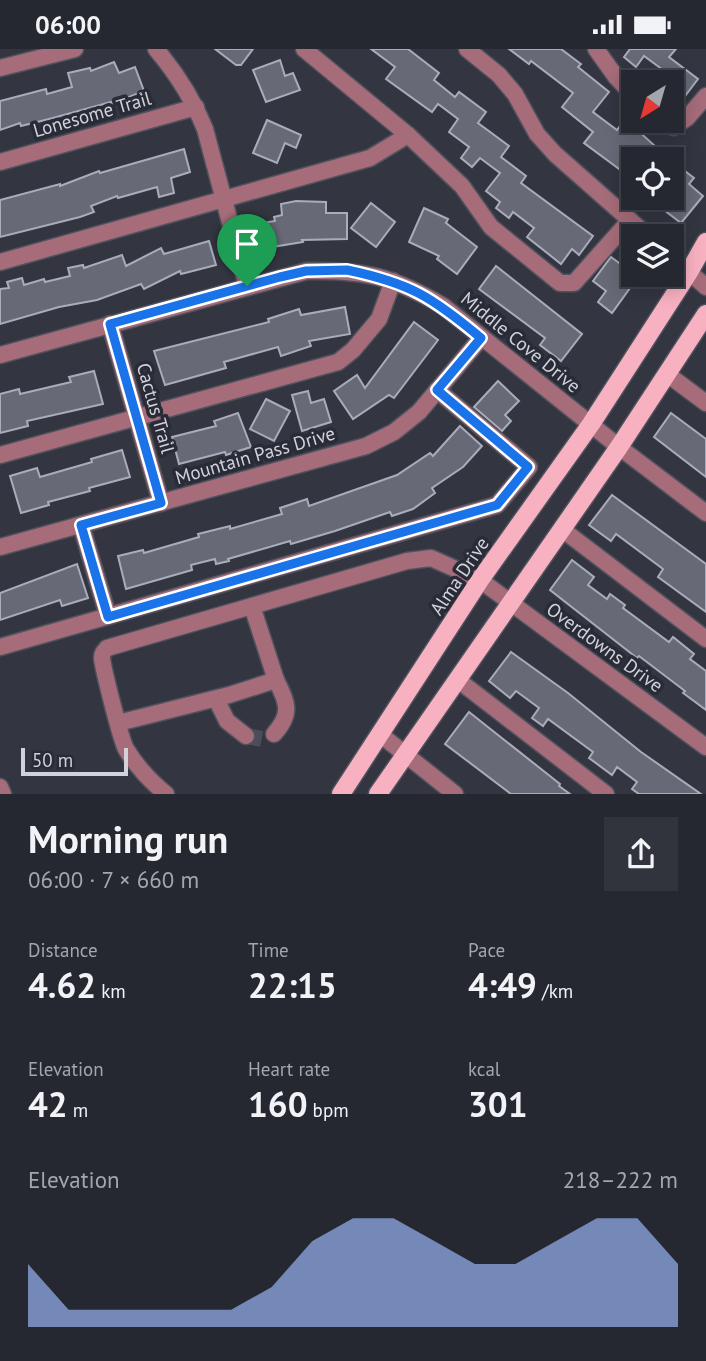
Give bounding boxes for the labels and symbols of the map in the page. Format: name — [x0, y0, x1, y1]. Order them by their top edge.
north arrow — [621, 70, 684, 133]
street label: Lonesome Trail — [30, 86, 154, 142]
pin — [217, 214, 277, 286]
street label: Middle Cove Drive — [456, 286, 586, 398]
street label: Cactus Trail — [132, 360, 180, 456]
street label: Mountain Pass Drive — [172, 421, 338, 489]
street label: Alma Drive — [424, 532, 494, 620]
street label: Overdowns Drive — [542, 597, 668, 697]
scale bar — [21, 745, 128, 777]

